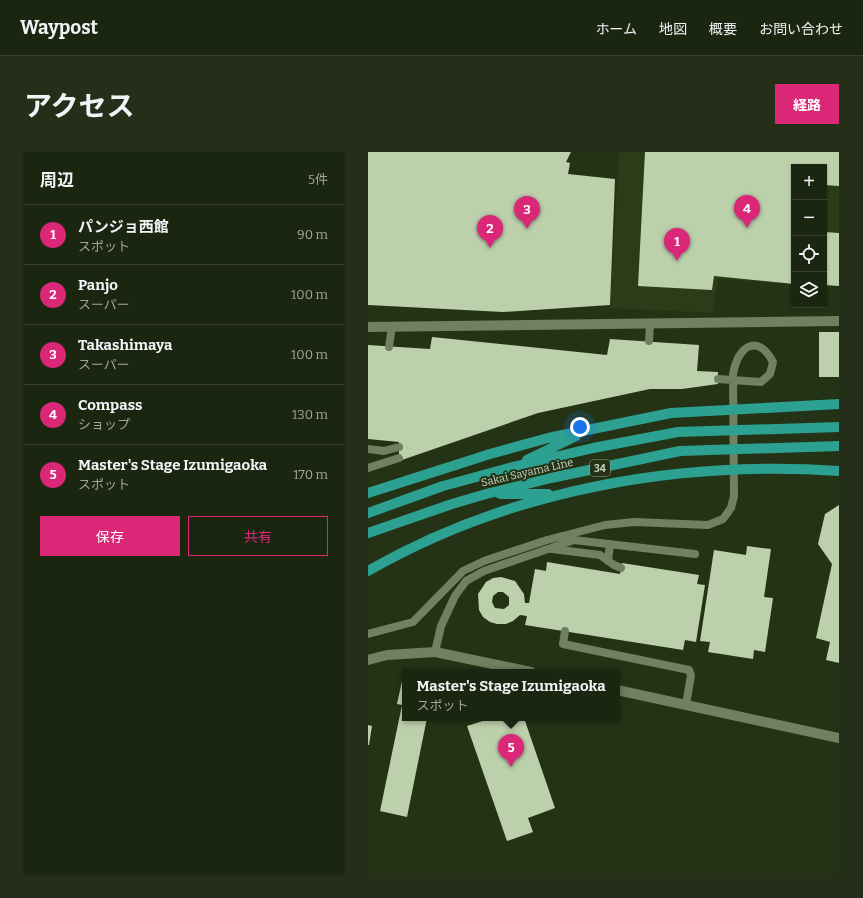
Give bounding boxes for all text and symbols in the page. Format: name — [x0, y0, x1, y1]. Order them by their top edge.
text: Waypost — [20, 16, 98, 39]
text: ホーム — [595, 21, 637, 38]
text: 地図 — [659, 21, 687, 38]
text: 概要 — [709, 21, 737, 38]
text: お問い合わせ — [759, 21, 843, 38]
button: 経路 — [775, 84, 839, 124]
text: アクセス — [24, 90, 135, 123]
map controls — [791, 164, 827, 308]
button: + — [791, 164, 827, 200]
text: 周辺 — [40, 170, 74, 191]
text: 5件 — [308, 172, 328, 187]
pin: 4 — [734, 195, 760, 228]
pin: 3 — [514, 196, 540, 229]
button: − — [791, 200, 827, 236]
pin: 2 — [477, 215, 503, 248]
text: パンジョ西館 — [78, 218, 169, 236]
text: 1 — [50, 227, 56, 242]
text: 90 m — [297, 227, 328, 242]
pin: 1 — [664, 228, 690, 261]
button: locate — [791, 236, 827, 272]
text: スポット — [78, 239, 130, 254]
button: layers — [791, 272, 827, 308]
text: Panjo — [78, 276, 118, 294]
text: 2 — [49, 287, 57, 302]
text: 100 m — [291, 287, 328, 302]
text: スーパー — [78, 297, 130, 312]
text: Takashimaya — [78, 336, 172, 354]
text: 3 — [49, 347, 57, 362]
text: 100 m — [291, 347, 328, 362]
text: スーパー — [78, 357, 130, 372]
text: Compass — [78, 396, 142, 414]
text: 4 — [49, 407, 57, 422]
text: 130 m — [292, 407, 328, 422]
text: ショップ — [78, 417, 130, 432]
your location — [570, 417, 590, 437]
text: Master's Stage Izumigaoka — [78, 456, 267, 474]
street label: Sakai Sayama Line — [480, 456, 575, 489]
road number: 34 — [590, 460, 610, 476]
text: 5 — [49, 467, 57, 482]
text: 170 m — [293, 467, 328, 482]
text: スポット — [78, 477, 130, 492]
button: 保存 — [40, 516, 180, 556]
button: 共有 — [188, 516, 328, 556]
popup — [402, 669, 620, 721]
text: Master's Stage Izumigaoka — [416, 677, 606, 695]
text: スポット — [416, 698, 468, 713]
pin: 5 — [498, 734, 524, 767]

